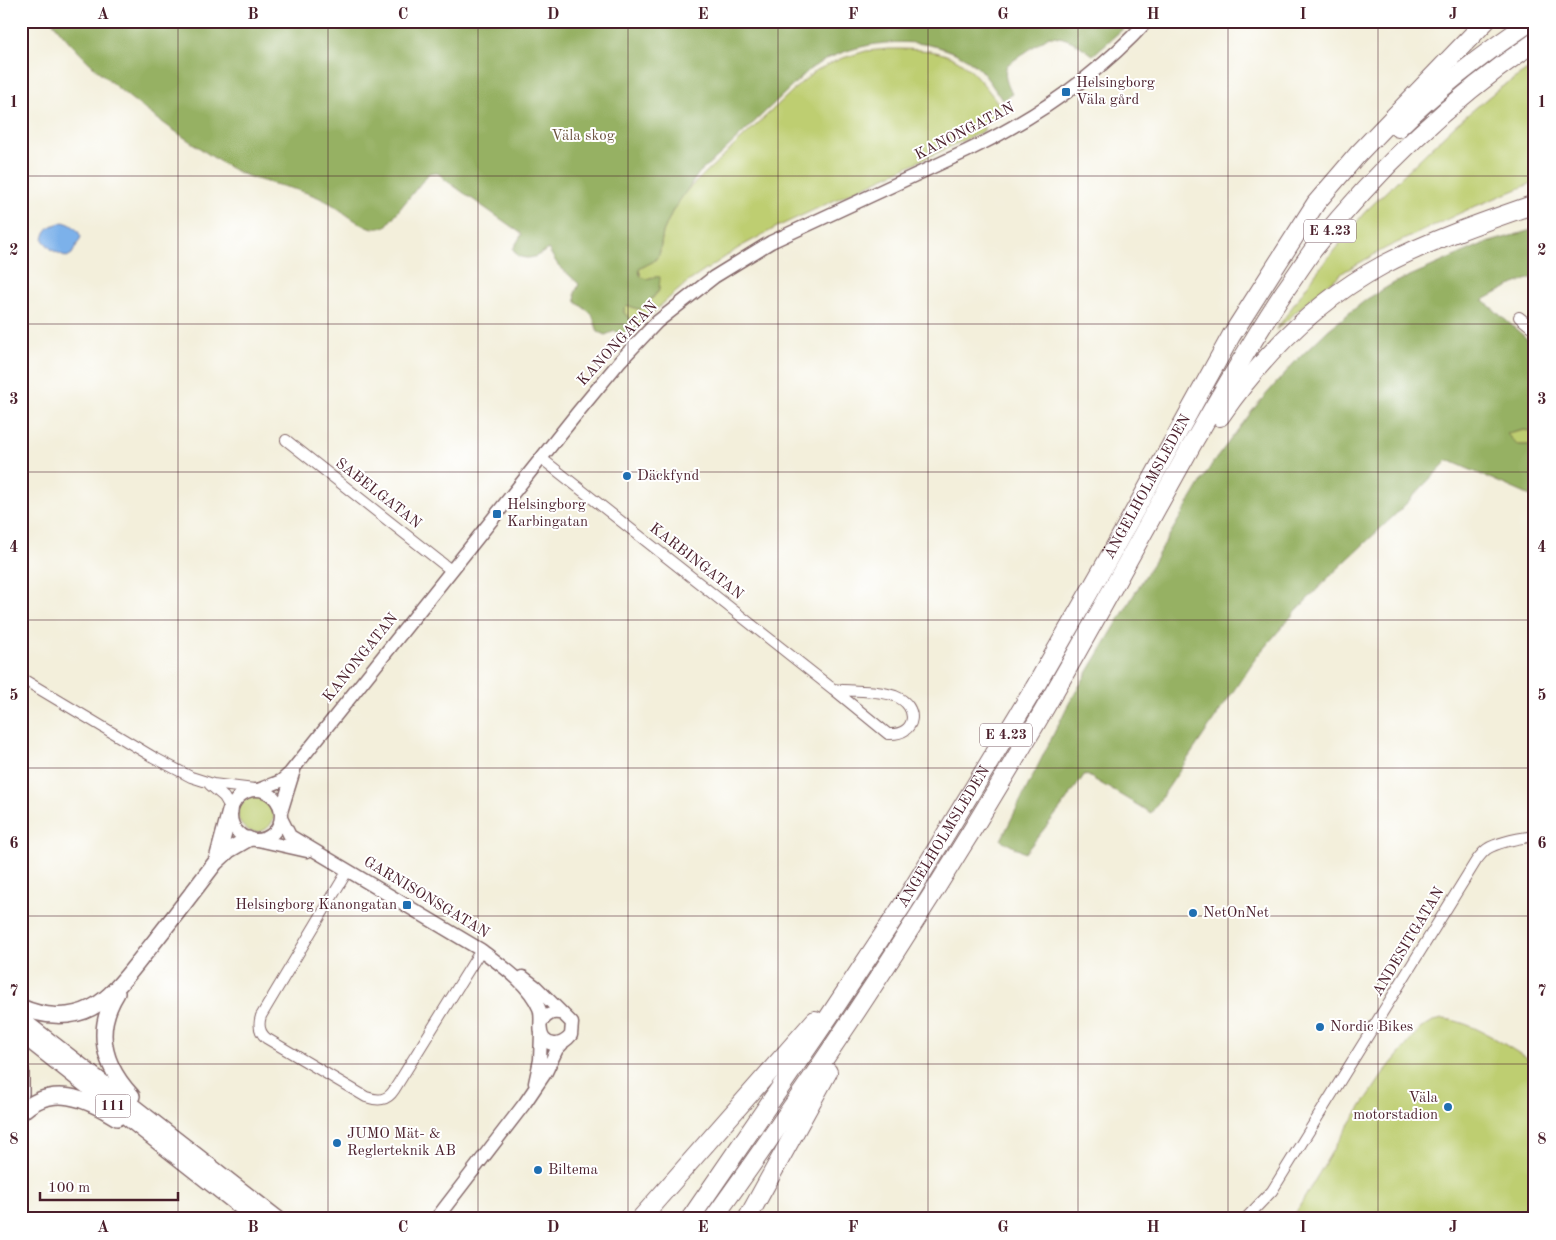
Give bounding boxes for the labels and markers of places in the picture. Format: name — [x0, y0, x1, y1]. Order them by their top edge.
place label: Helsingborg Väla gård — [1076, 76, 1155, 108]
marker: Helsingborg Väla gård — [1060, 86, 1072, 98]
place label: Däckfynd — [637, 469, 699, 484]
marker: Däckfynd — [621, 470, 633, 482]
place label: Helsingborg Karbingatan — [507, 498, 588, 530]
marker: Helsingborg Karbingatan — [491, 508, 503, 520]
place label: Helsingborg Kanongatan — [235, 898, 397, 913]
marker: Helsingborg Kanongatan — [401, 899, 413, 911]
place label: NetOnNet — [1203, 906, 1269, 921]
marker: NetOnNet — [1187, 907, 1199, 919]
place label: Nordic Bikes — [1330, 1020, 1413, 1035]
marker: Nordic Bikes — [1314, 1021, 1326, 1033]
place label: Väla motorstadion — [1353, 1091, 1439, 1123]
marker: Väla motorstadion — [1442, 1101, 1454, 1113]
place label: JUMO Mät- & Reglerteknik AB — [347, 1127, 456, 1159]
marker: JUMO Mät- & Reglerteknik AB — [331, 1137, 343, 1149]
place label: Biltema — [548, 1163, 599, 1178]
marker: Biltema — [532, 1164, 544, 1176]

